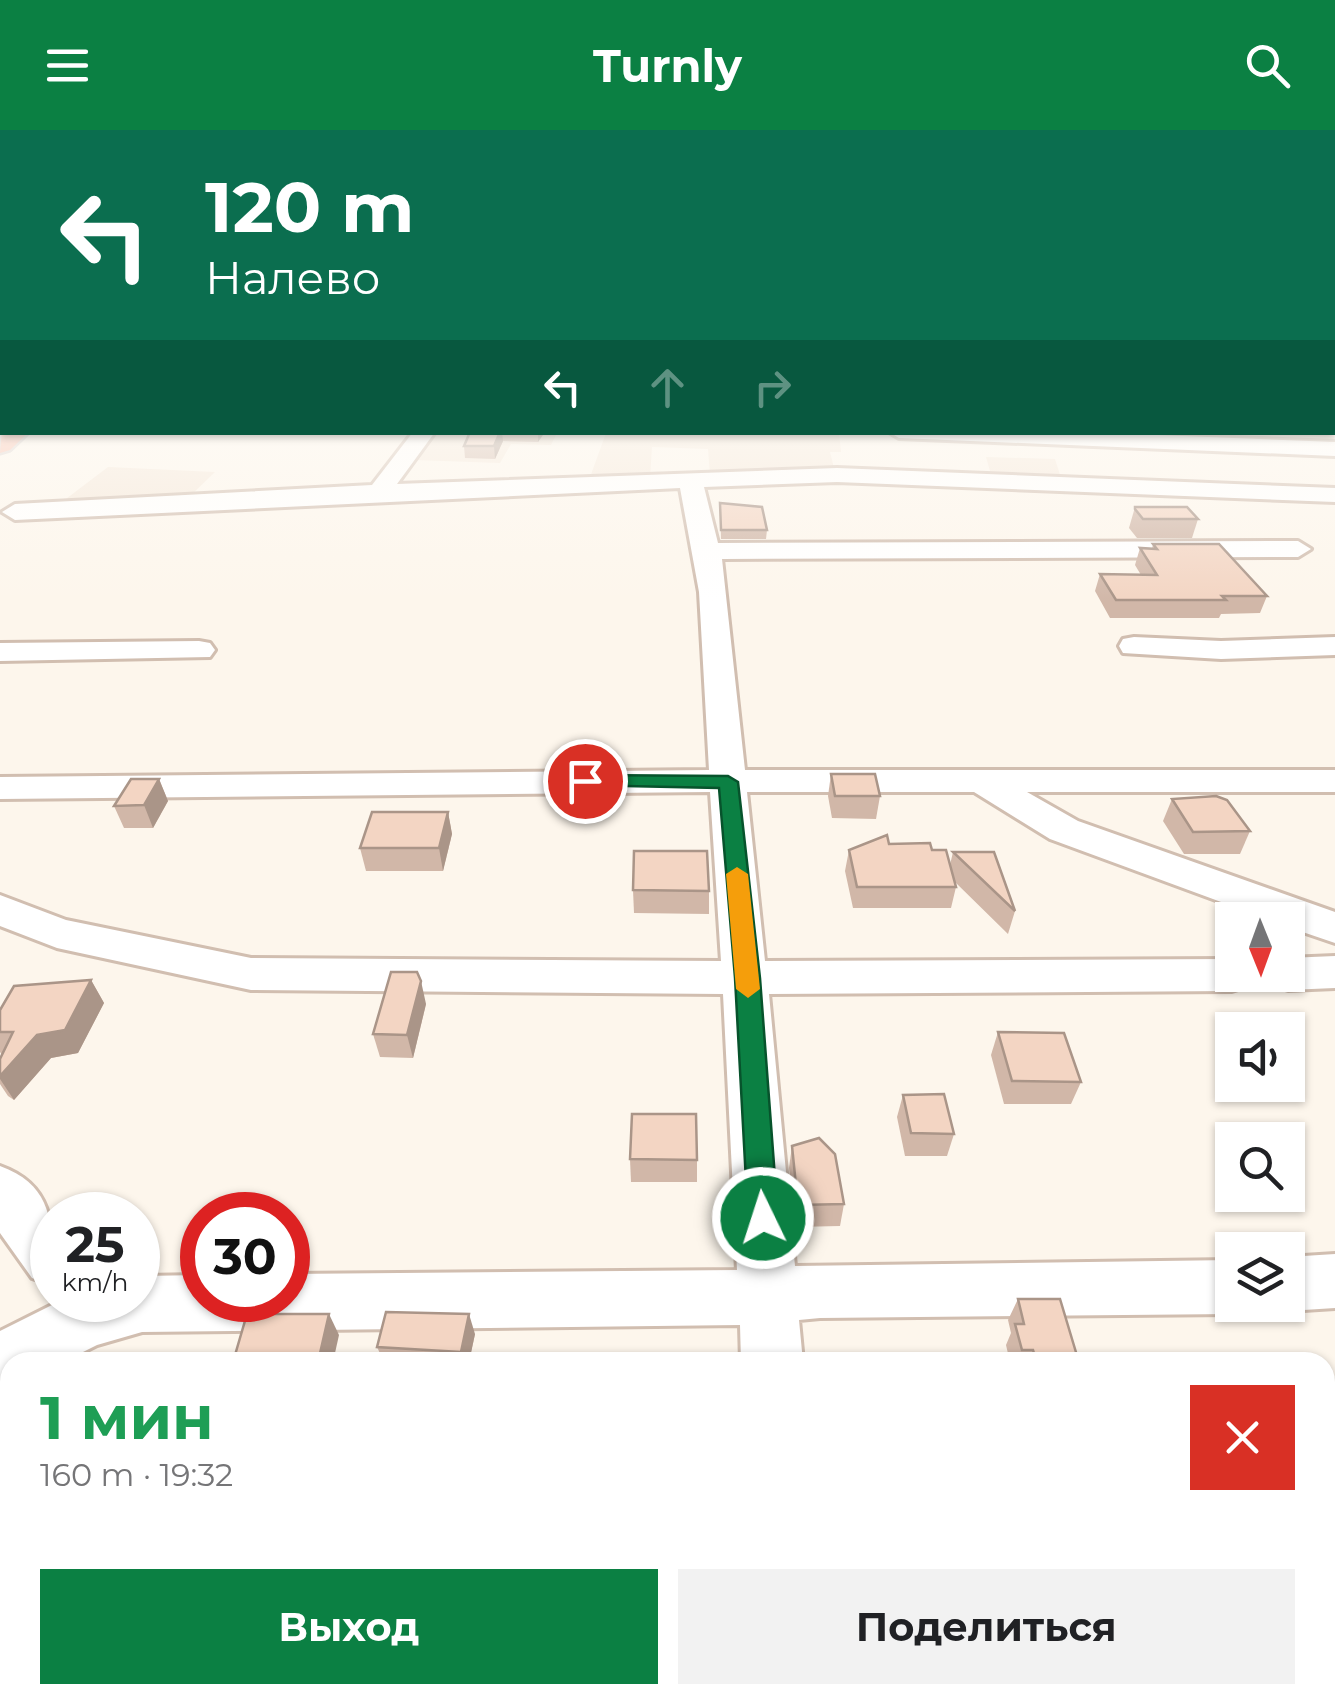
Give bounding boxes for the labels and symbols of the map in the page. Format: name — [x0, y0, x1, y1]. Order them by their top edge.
pin — [543, 739, 628, 824]
north arrow — [1215, 902, 1305, 992]
position arrow — [711, 1166, 815, 1270]
speed limit sign: 30 — [180, 1192, 310, 1322]

